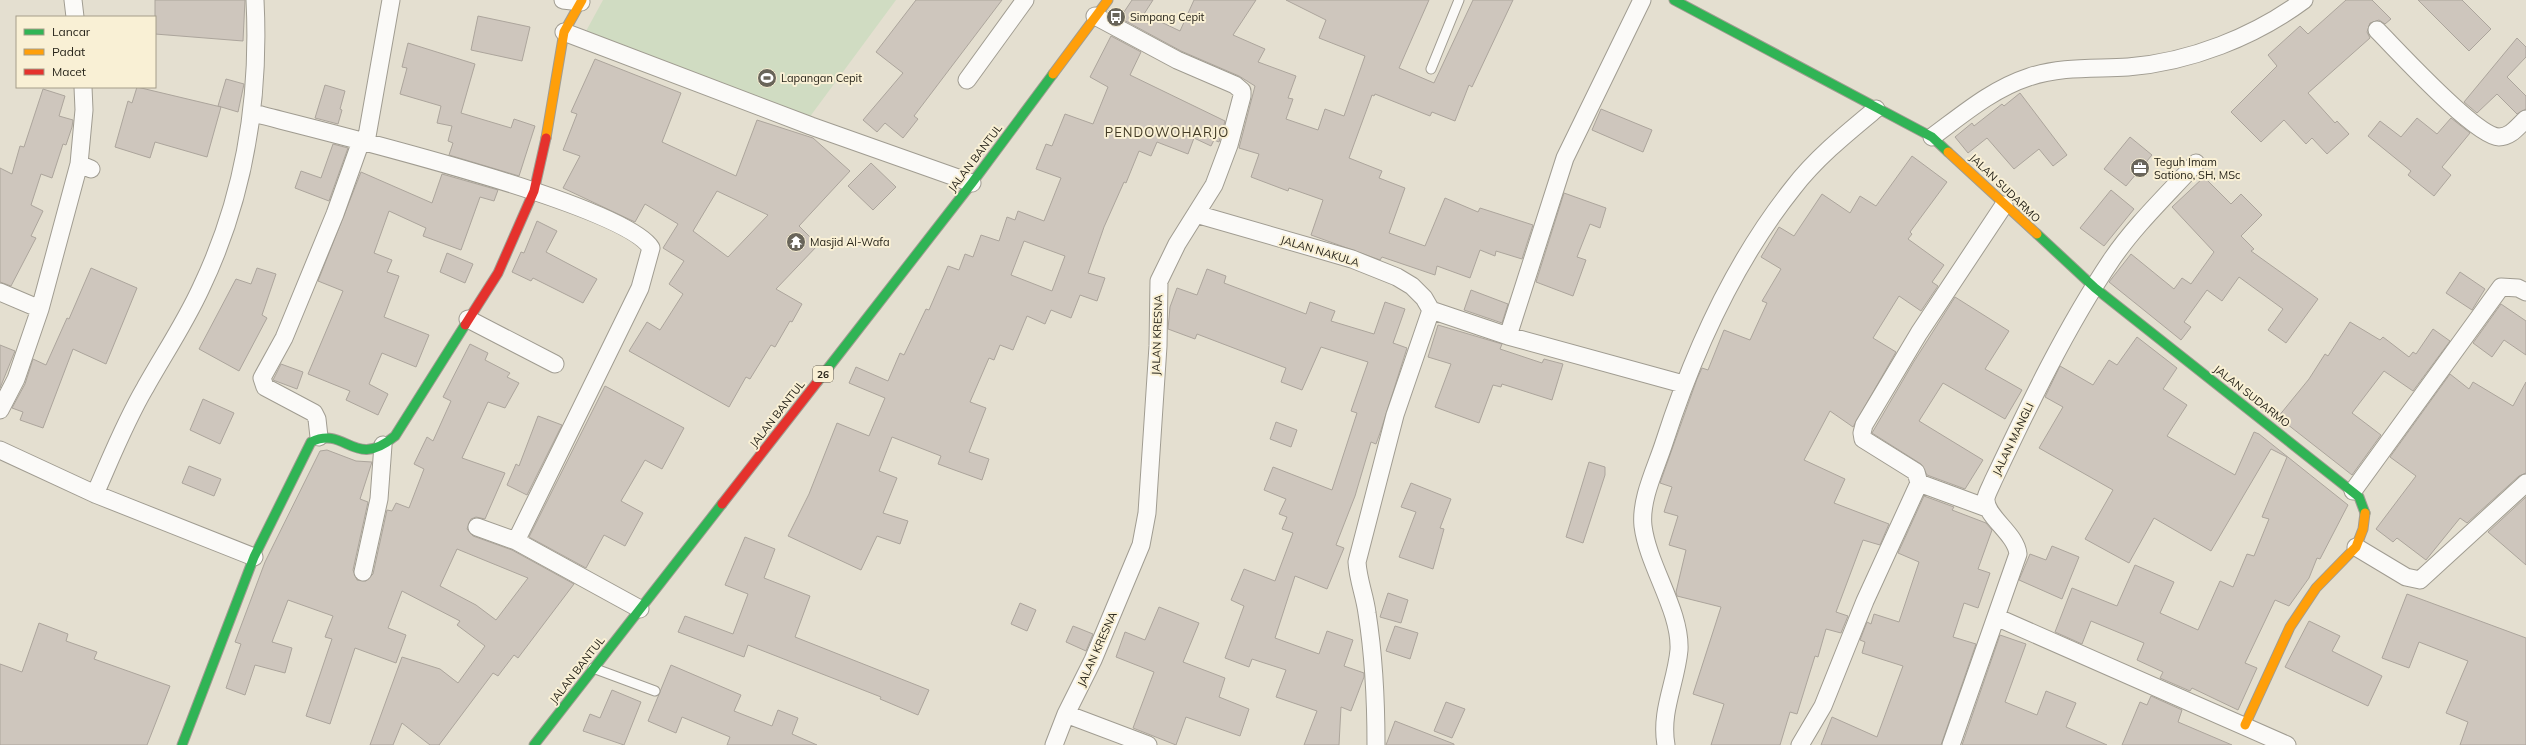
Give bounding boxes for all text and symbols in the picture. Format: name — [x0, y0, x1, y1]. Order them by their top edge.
bus stop icon: Simpang Cepit — [1105, 6, 1127, 28]
place label: Simpang Cepit — [1130, 10, 1205, 24]
legend — [16, 16, 156, 88]
text: Lancar — [52, 24, 91, 39]
text: Padat — [52, 44, 85, 59]
text: Macet — [52, 64, 86, 79]
sports icon: Lapangan Cepit — [756, 67, 778, 89]
place label: Lapangan Cepit — [781, 71, 862, 85]
street label: JALAN BANTUL — [945, 121, 1005, 195]
district label: PENDOWOHARJO — [1105, 124, 1229, 140]
street label: JALAN SUDARMO — [1967, 151, 2043, 225]
place label: Teguh Imam Sationo, SH, MSc — [2154, 155, 2241, 182]
office icon: Teguh Imam Sationo, SH, MSc — [2129, 157, 2151, 179]
temple icon: Masjid Al-Wafa — [785, 231, 807, 253]
street label: JALAN NAKULA — [1279, 232, 1361, 270]
place label: Masjid Al-Wafa — [810, 235, 890, 249]
street label: JALAN KRESNA — [1149, 294, 1165, 376]
street label: JALAN SUDARMO — [2211, 362, 2293, 430]
road number: 26 — [813, 366, 833, 382]
street label: JALAN BANTUL — [747, 378, 807, 450]
street label: JALAN MANGLI — [1989, 400, 2037, 478]
street label: JALAN KRESNA — [1074, 609, 1120, 689]
street label: JALAN BANTUL — [547, 634, 607, 706]

